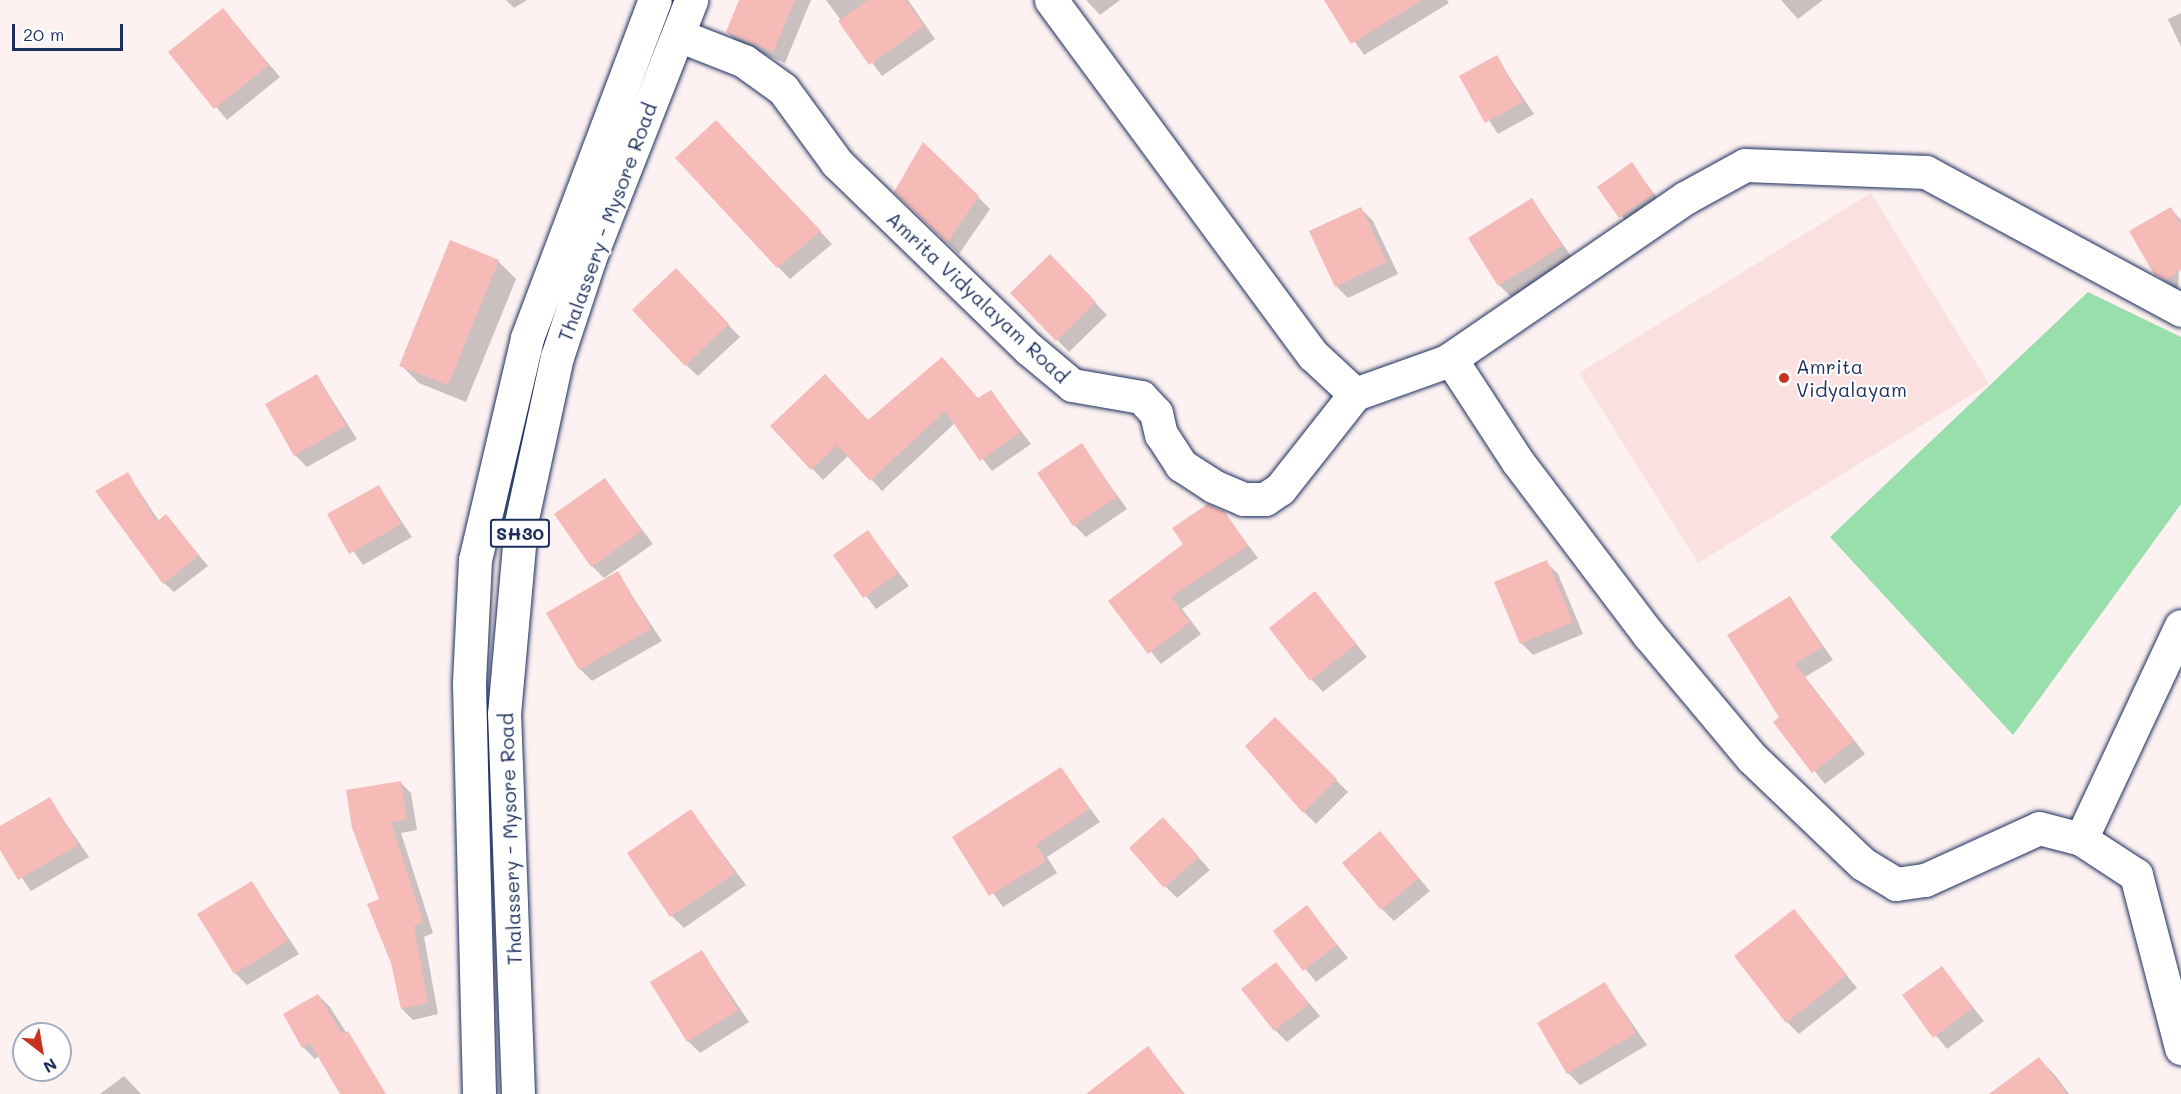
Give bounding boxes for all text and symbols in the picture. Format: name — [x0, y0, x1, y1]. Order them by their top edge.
scale bar — [15, 12, 126, 50]
text: 20 m — [23, 22, 64, 46]
street label: Thalassery - Mysore Road — [553, 99, 661, 345]
street label: Amrita Vidyalayam Road — [882, 206, 1074, 388]
place label: Amrita Vidyalayam — [1796, 354, 1907, 401]
marker: Amrita Vidyalayam — [1777, 371, 1791, 385]
road number: SH30 — [488, 518, 552, 548]
street label: Thalassery - Mysore Road — [494, 712, 526, 966]
north arrow — [12, 1022, 72, 1082]
text: N — [40, 1054, 61, 1078]

